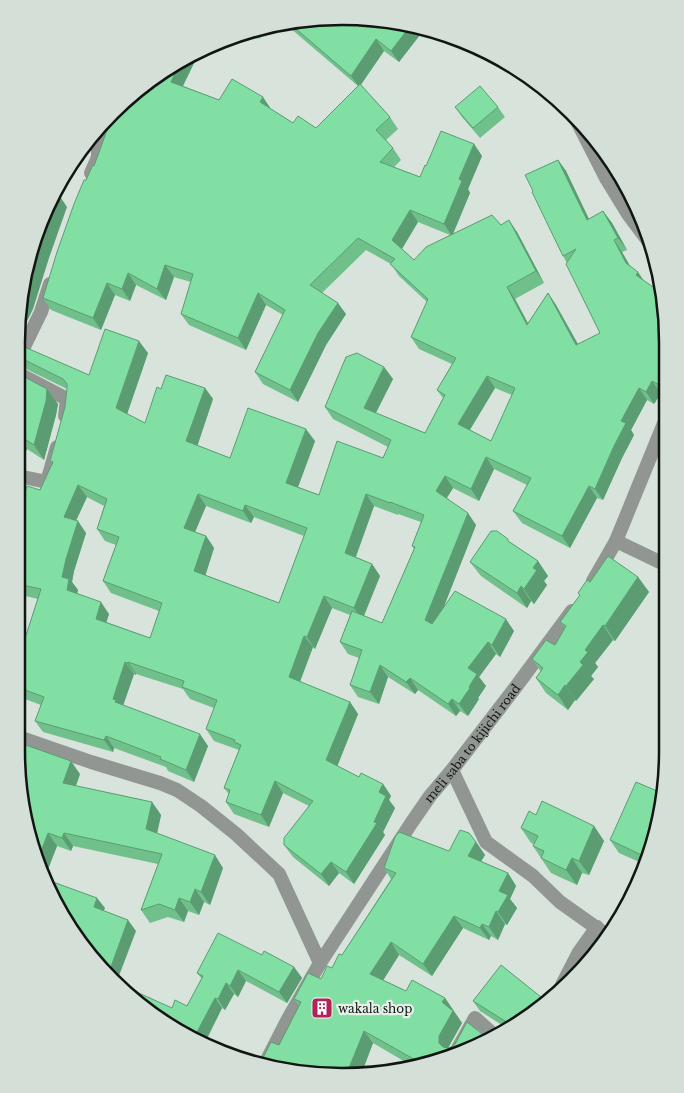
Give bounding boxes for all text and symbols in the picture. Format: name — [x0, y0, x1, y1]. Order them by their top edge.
street label: meli saba to kijichi road — [420, 681, 523, 805]
building icon: wakala shop — [310, 996, 334, 1020]
place label: wakala shop — [338, 1001, 412, 1016]

